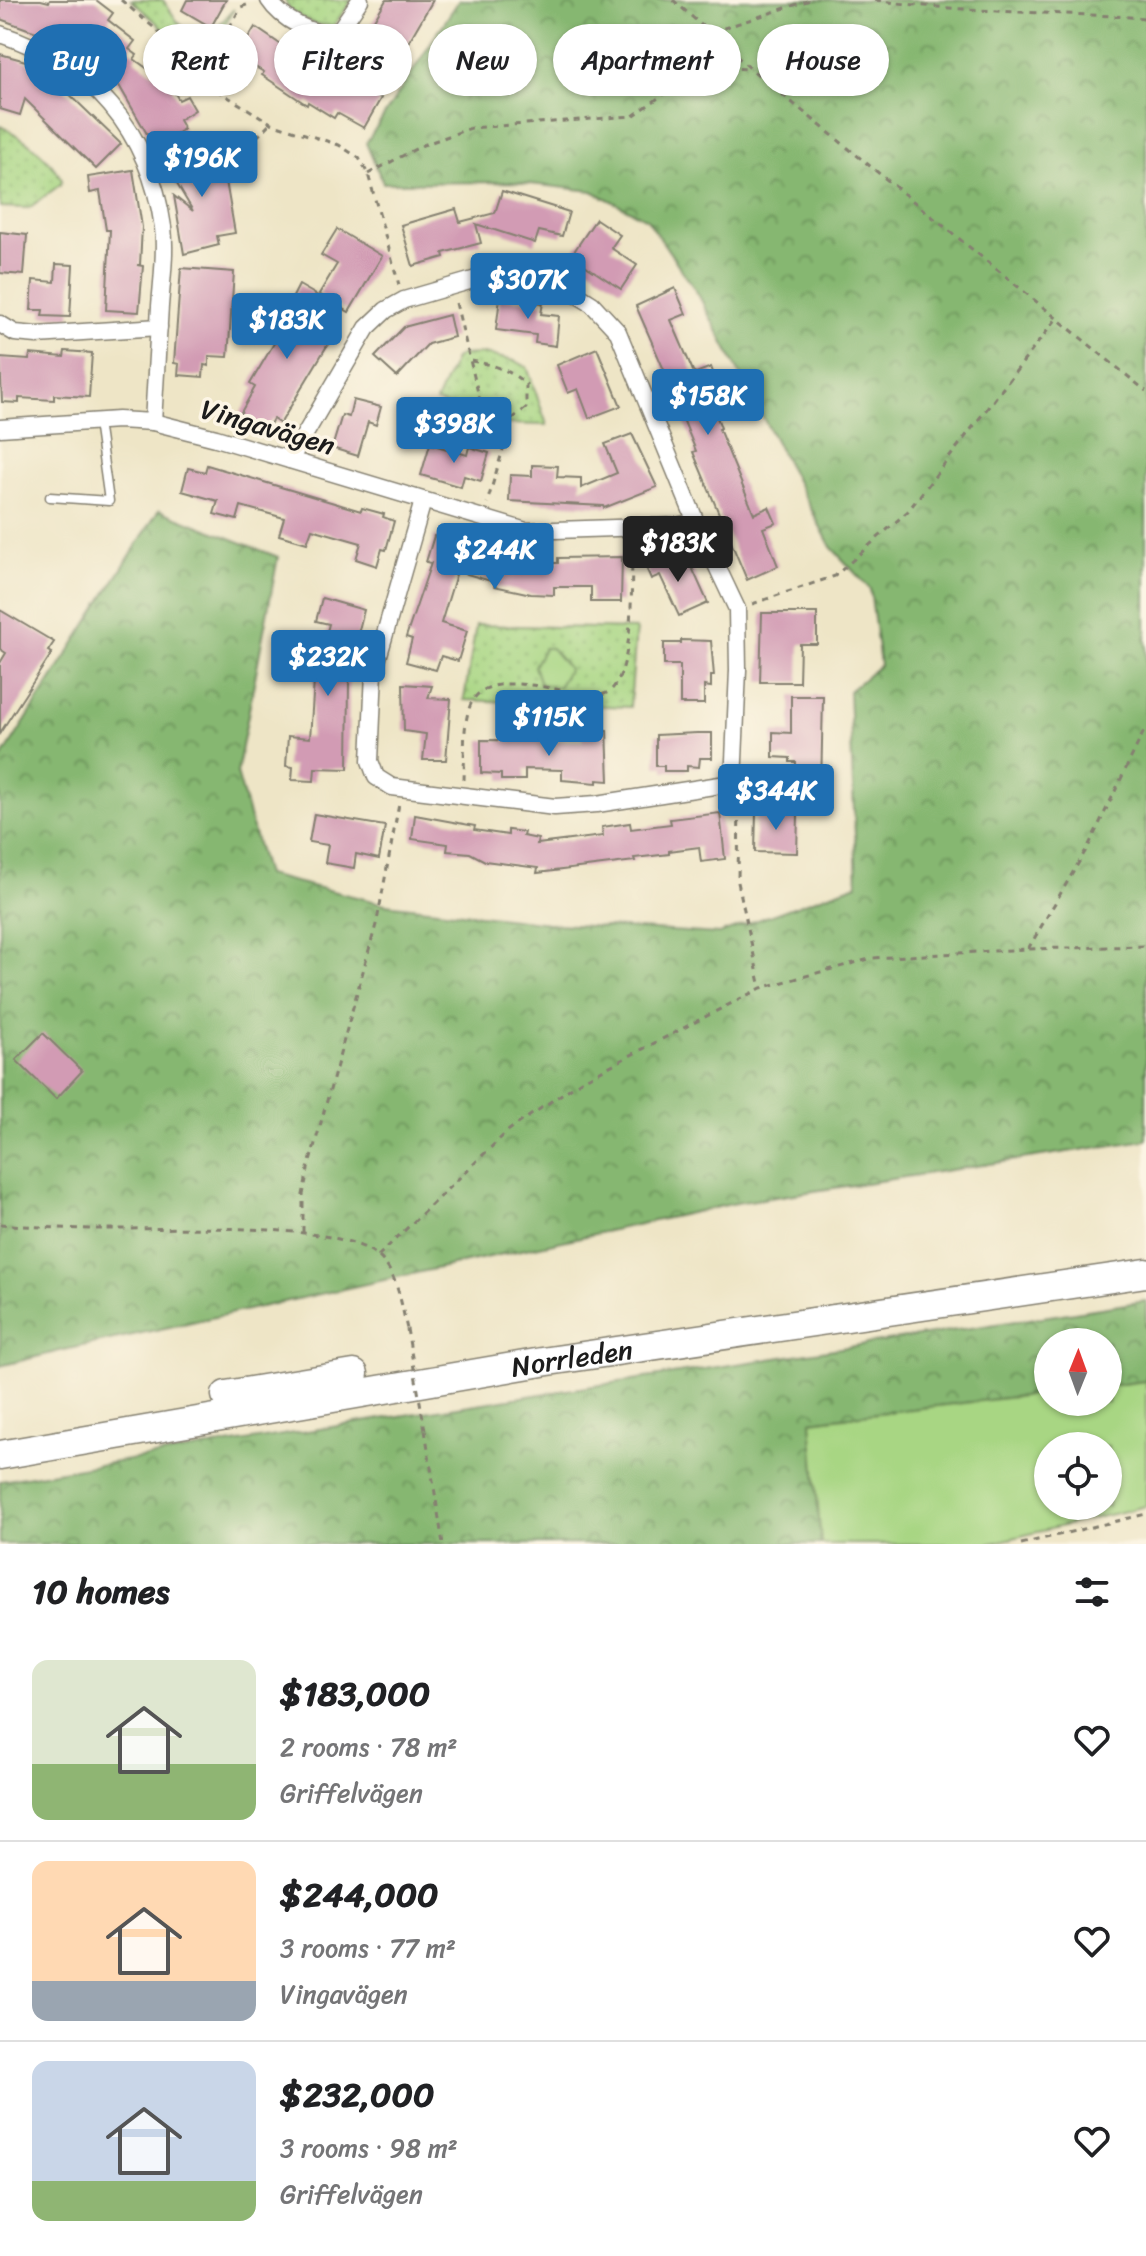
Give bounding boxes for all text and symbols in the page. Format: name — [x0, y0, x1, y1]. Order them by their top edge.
chip: Buy — [24, 24, 127, 96]
chip: Rent — [143, 24, 258, 96]
chip: Filters — [274, 24, 412, 96]
chip: New — [428, 24, 537, 96]
chip: Apartment — [553, 24, 741, 96]
chip: House — [757, 24, 889, 96]
pin: $196K — [146, 131, 258, 199]
text: $196K — [164, 134, 240, 180]
pin: $307K — [472, 253, 584, 321]
text: $307K — [489, 256, 567, 302]
pin: $183K — [231, 293, 343, 361]
text: $183K — [250, 296, 324, 342]
pin: $158K — [652, 369, 764, 437]
text: $158K — [670, 372, 746, 418]
street label: Vingavägen — [195, 385, 341, 469]
pin: $398K — [398, 397, 510, 465]
text: $398K — [414, 400, 494, 446]
pin: $183K — [622, 516, 734, 584]
text: $183K — [641, 519, 715, 565]
pin: $244K — [439, 523, 551, 591]
text: $244K — [455, 526, 535, 572]
pin: $232K — [272, 630, 384, 698]
text: $232K — [289, 633, 367, 679]
pin: $115K — [493, 690, 605, 758]
text: $115K — [513, 693, 585, 739]
pin: $344K — [720, 764, 832, 832]
text: $344K — [736, 767, 816, 813]
street label: Norrleden — [507, 1324, 636, 1391]
north arrow — [1034, 1328, 1122, 1416]
map controls — [1034, 1328, 1122, 1520]
button: locate — [1034, 1432, 1122, 1520]
text: 10 homes — [32, 1562, 170, 1622]
icon: filters — [1070, 1570, 1114, 1614]
text: $183,000 — [280, 1664, 430, 1724]
icon: home — [96, 1692, 192, 1788]
icon: heart — [1070, 1718, 1114, 1762]
text: 2 rooms · 78 m² — [280, 1724, 457, 1770]
text: Griffelvägen — [280, 1770, 423, 1816]
text: $244,000 — [280, 1865, 439, 1925]
icon: home — [96, 1893, 192, 1989]
icon: heart — [1070, 1919, 1114, 1963]
text: 3 rooms · 77 m² — [280, 1925, 456, 1971]
text: Vingavägen — [280, 1971, 408, 2017]
text: $232,000 — [280, 2065, 434, 2125]
icon: home — [96, 2093, 192, 2189]
icon: heart — [1070, 2119, 1114, 2163]
text: 3 rooms · 98 m² — [280, 2125, 458, 2171]
text: Griffelvägen — [280, 2171, 423, 2217]

